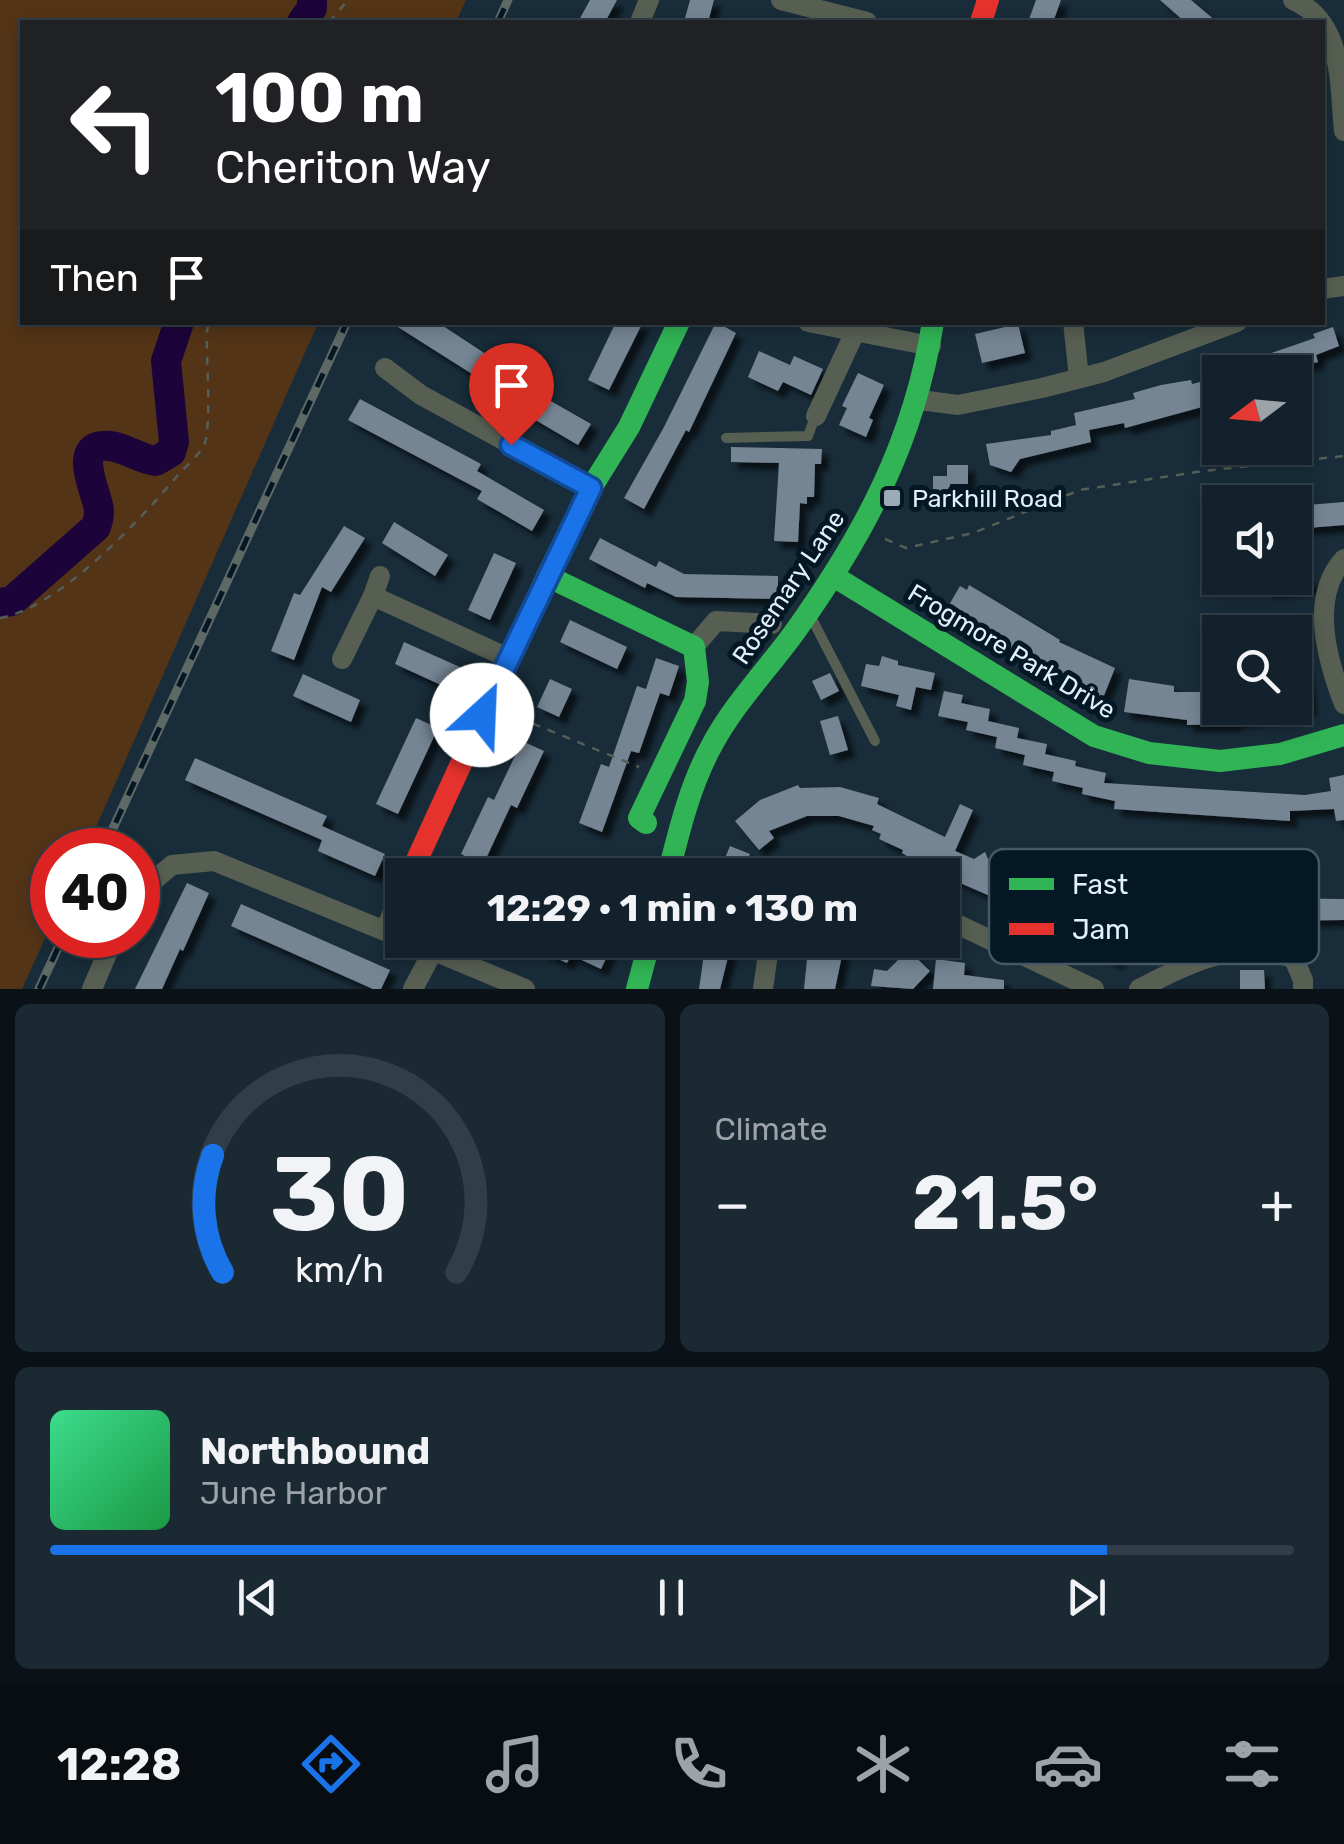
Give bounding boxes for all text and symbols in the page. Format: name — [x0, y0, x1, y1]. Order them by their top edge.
text: 100 m — [215, 57, 424, 140]
icon: left — [50, 60, 180, 190]
text: Cheriton Way — [215, 141, 491, 194]
icon: arrive — [159, 250, 214, 305]
text: Then — [50, 255, 139, 301]
pin — [469, 343, 554, 446]
north arrow — [1202, 355, 1312, 465]
map controls — [1202, 355, 1312, 725]
icon: arrive — [484, 358, 539, 413]
place label: Parkhill Road — [912, 484, 1063, 513]
button: sound — [1202, 485, 1312, 595]
marker: Parkhill Road — [881, 487, 903, 509]
street label: Rosemary Lane — [726, 505, 851, 670]
street label: Frogmore Park Drive — [903, 578, 1121, 725]
button: search — [1202, 615, 1312, 725]
position arrow — [430, 663, 534, 767]
speed limit sign: 40 — [30, 828, 160, 958]
legend — [989, 849, 1319, 964]
text: Fast — [1072, 868, 1128, 901]
text: 12:29 · 1 min · 130 m — [487, 885, 858, 931]
text: Jam — [1072, 913, 1130, 946]
text: Climate — [715, 1110, 828, 1148]
text: 30 — [270, 1133, 409, 1256]
text: 21.5° — [912, 1159, 1098, 1248]
text: − — [715, 1172, 750, 1237]
text: + — [1260, 1172, 1294, 1237]
text: km/h — [295, 1249, 384, 1291]
text: Northbound — [200, 1428, 430, 1474]
text: June Harbor — [200, 1474, 387, 1512]
icon: previous — [230, 1570, 285, 1625]
icon: pause — [644, 1570, 699, 1625]
icon: next — [1059, 1570, 1114, 1625]
icon: directions — [296, 1729, 366, 1799]
icon: music — [480, 1729, 550, 1799]
icon: phone — [664, 1729, 734, 1799]
icon: climate — [848, 1729, 918, 1799]
icon: car — [1033, 1729, 1103, 1799]
icon: filters — [1217, 1729, 1287, 1799]
text: 12:28 — [57, 1738, 182, 1791]

